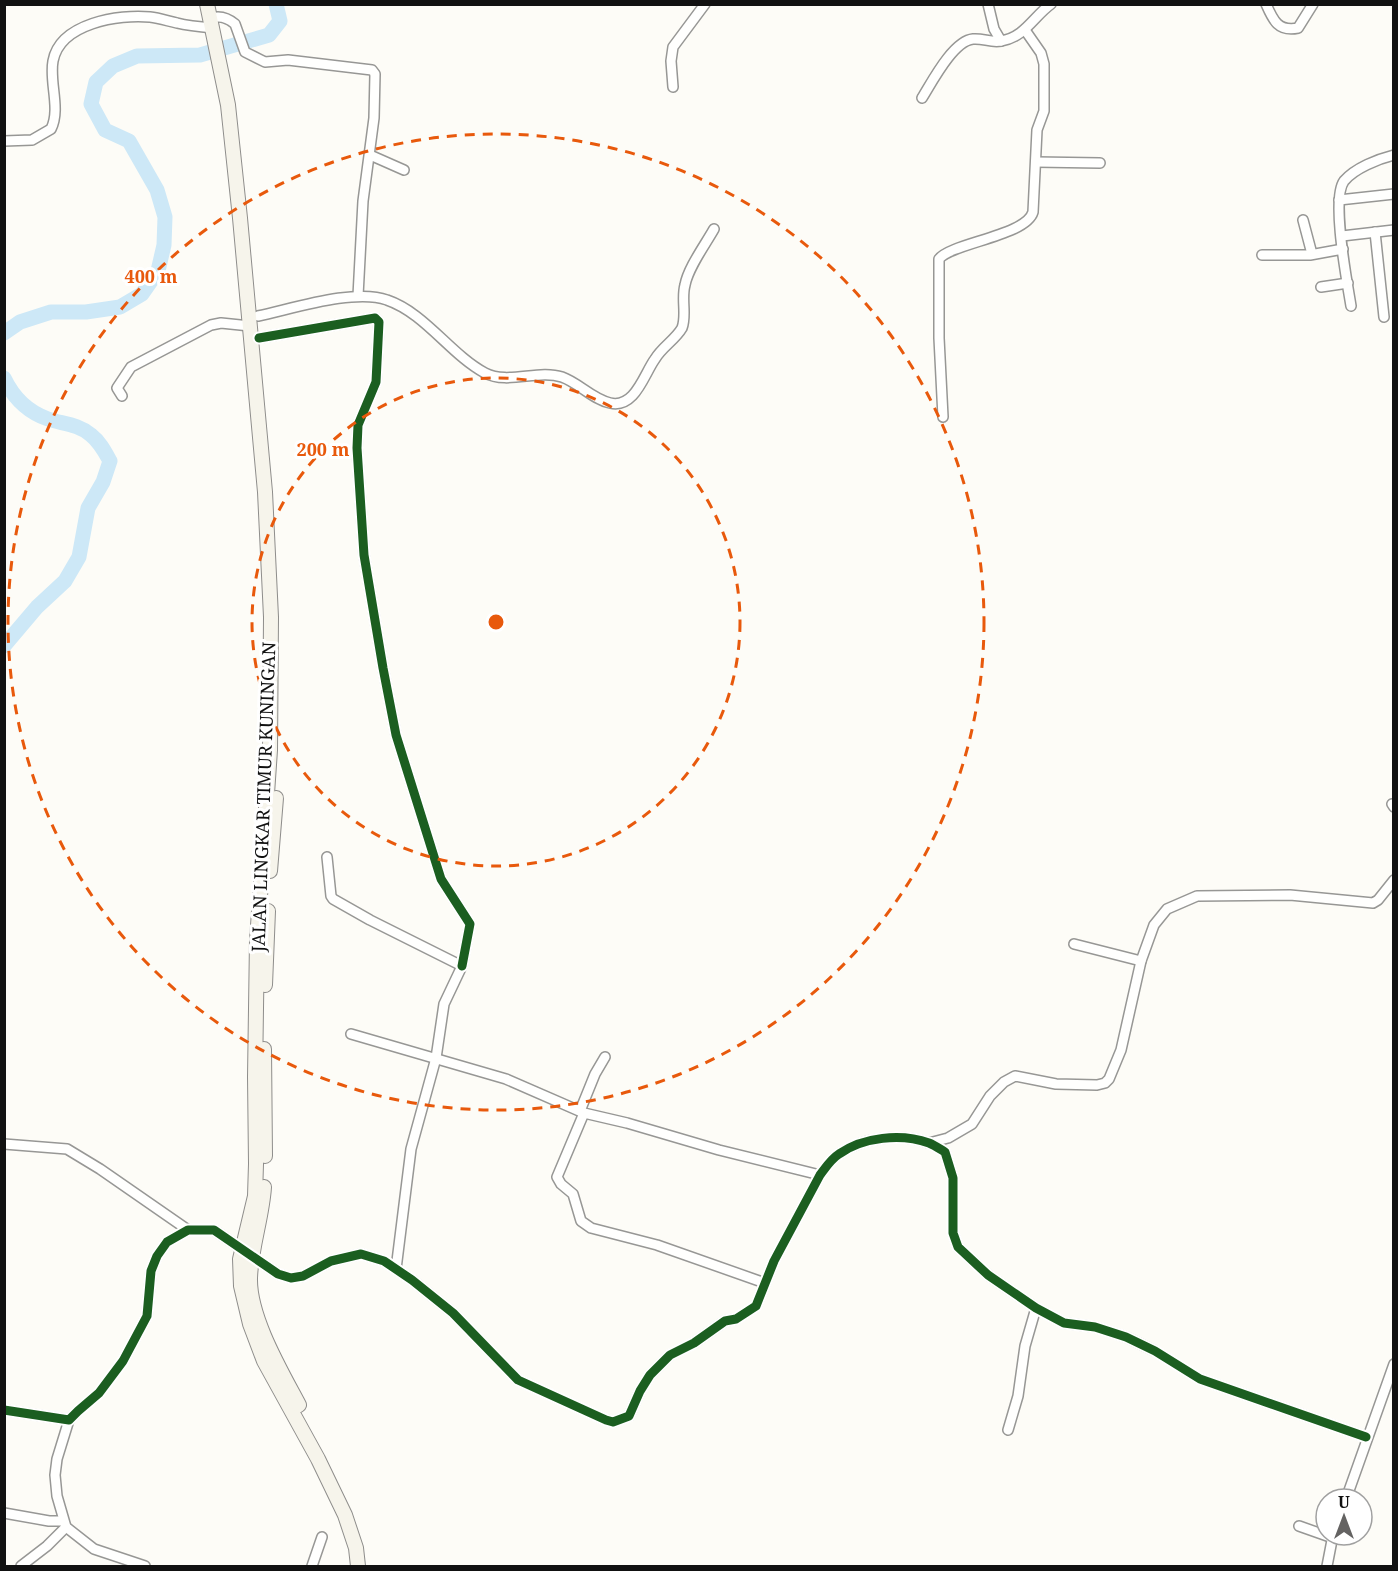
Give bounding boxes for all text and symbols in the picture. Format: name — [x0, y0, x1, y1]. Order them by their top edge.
text: 400 m — [125, 264, 178, 288]
text: 200 m — [297, 437, 350, 461]
centre of rings — [486, 612, 506, 632]
street label: JALAN LINGKAR TIMUR KUNINGAN — [246, 641, 280, 953]
north arrow — [1314, 1487, 1374, 1547]
text: U — [1338, 1491, 1350, 1513]

